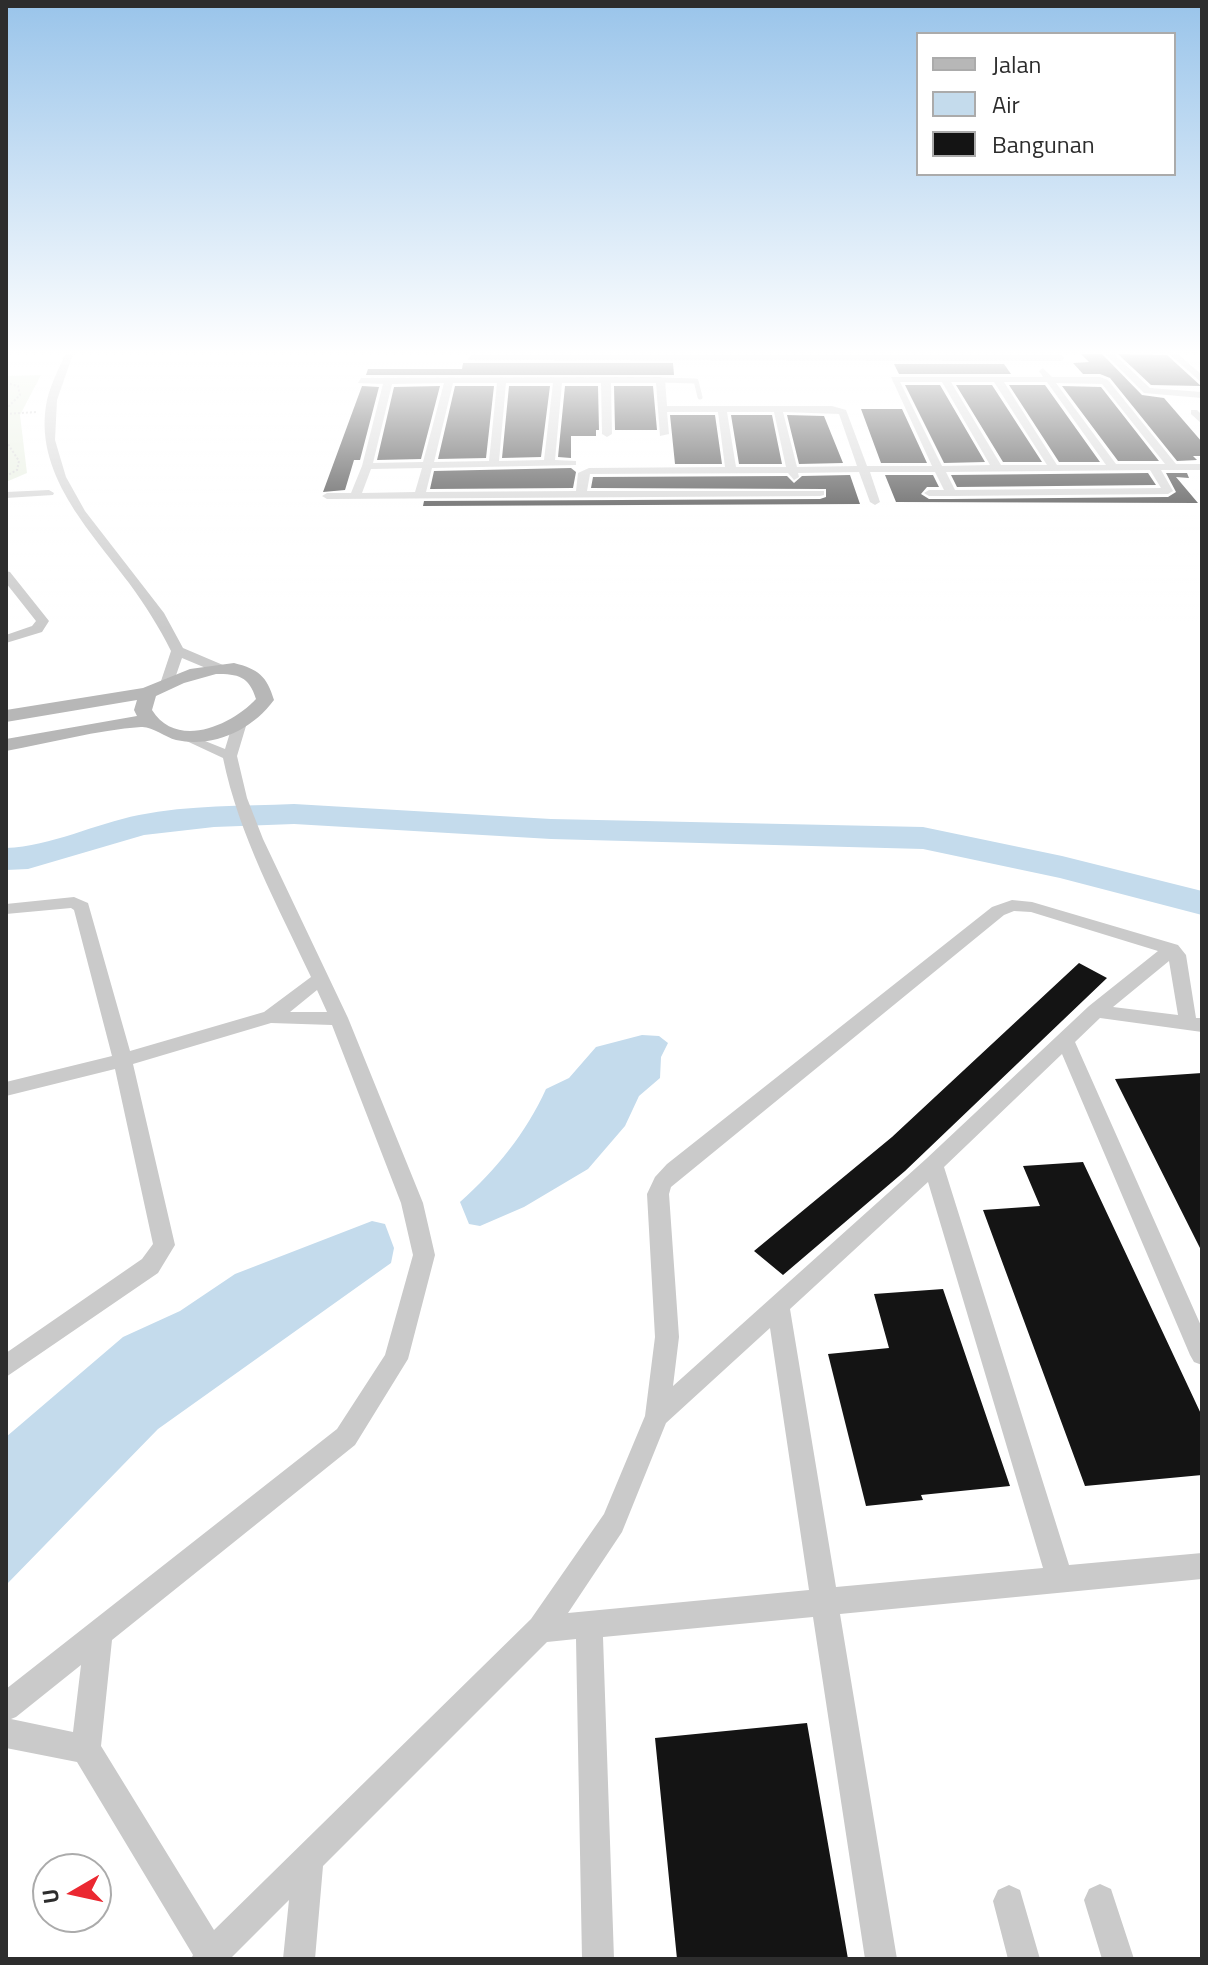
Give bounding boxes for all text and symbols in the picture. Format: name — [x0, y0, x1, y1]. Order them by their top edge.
legend — [916, 32, 1176, 176]
text: Jalan — [992, 46, 1041, 82]
text: Air — [992, 86, 1020, 122]
text: Bangunan — [992, 126, 1095, 162]
north arrow — [32, 1853, 112, 1933]
text: U — [32, 1887, 68, 1906]

